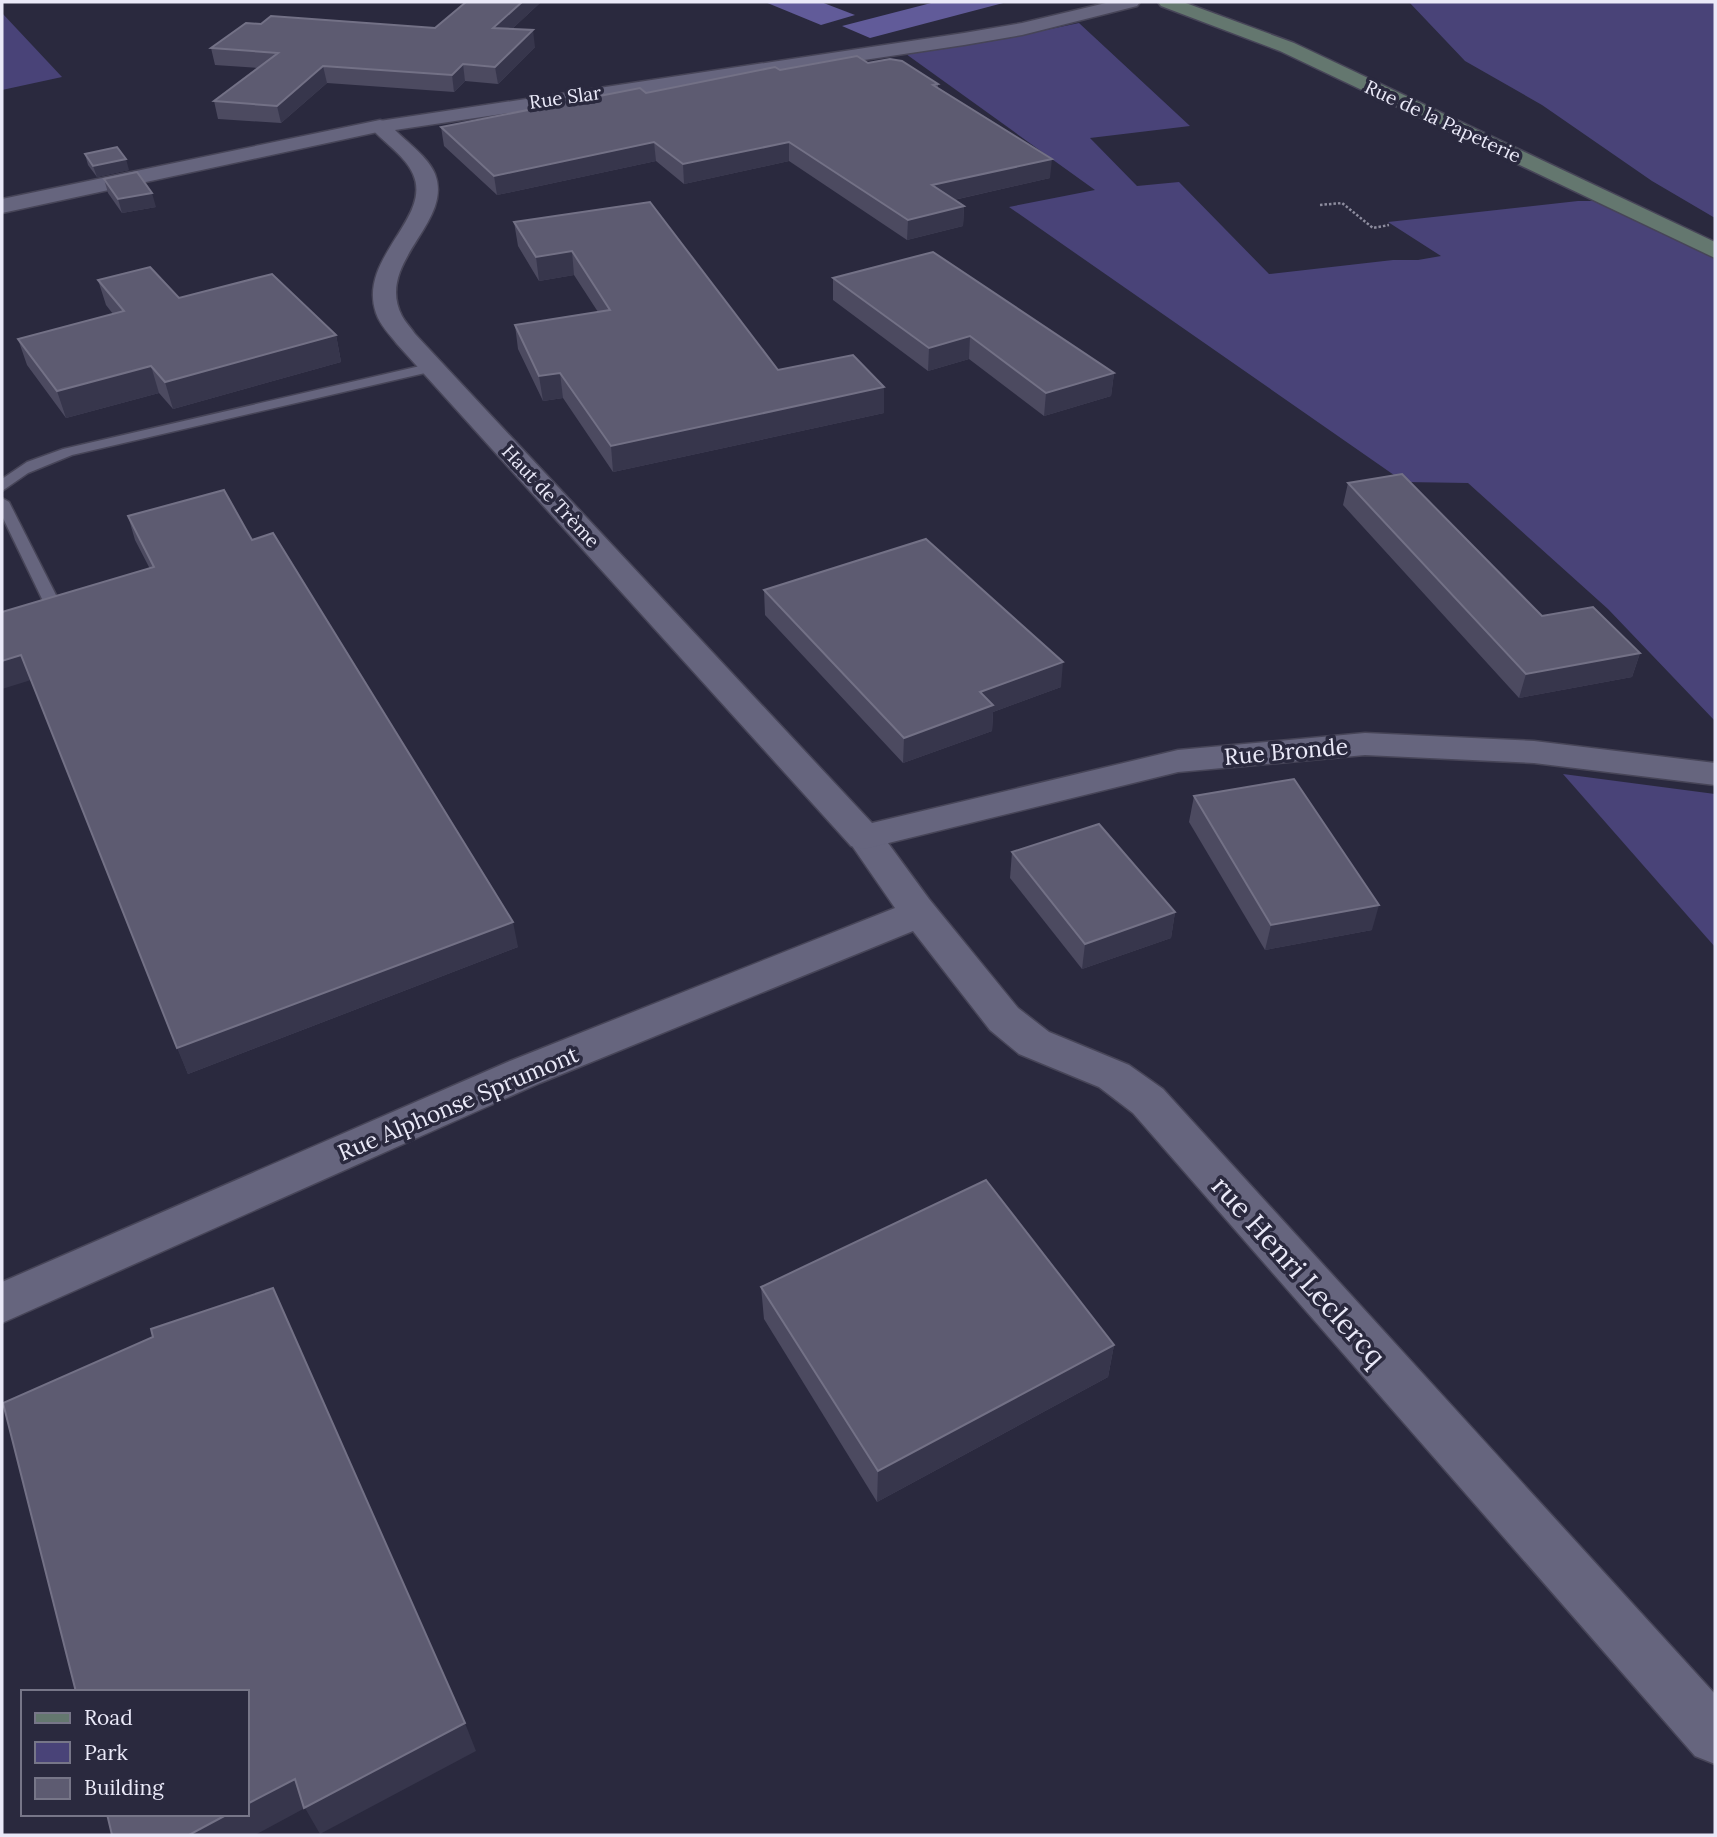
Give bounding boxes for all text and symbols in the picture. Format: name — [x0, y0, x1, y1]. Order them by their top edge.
street label: Rue de la Papeterie — [1361, 74, 1525, 168]
street label: Rue Slar — [527, 80, 603, 114]
street label: Haut de Trème — [497, 439, 605, 553]
street label: Rue Bronde — [1223, 731, 1349, 771]
street label: Rue Alphonse Sprumont — [333, 1039, 583, 1167]
street label: rue Henri Leclercq — [1204, 1168, 1394, 1374]
legend — [21, 1690, 248, 1816]
text: Road — [84, 1704, 133, 1731]
text: Park — [84, 1739, 128, 1766]
text: Building — [84, 1774, 164, 1801]

